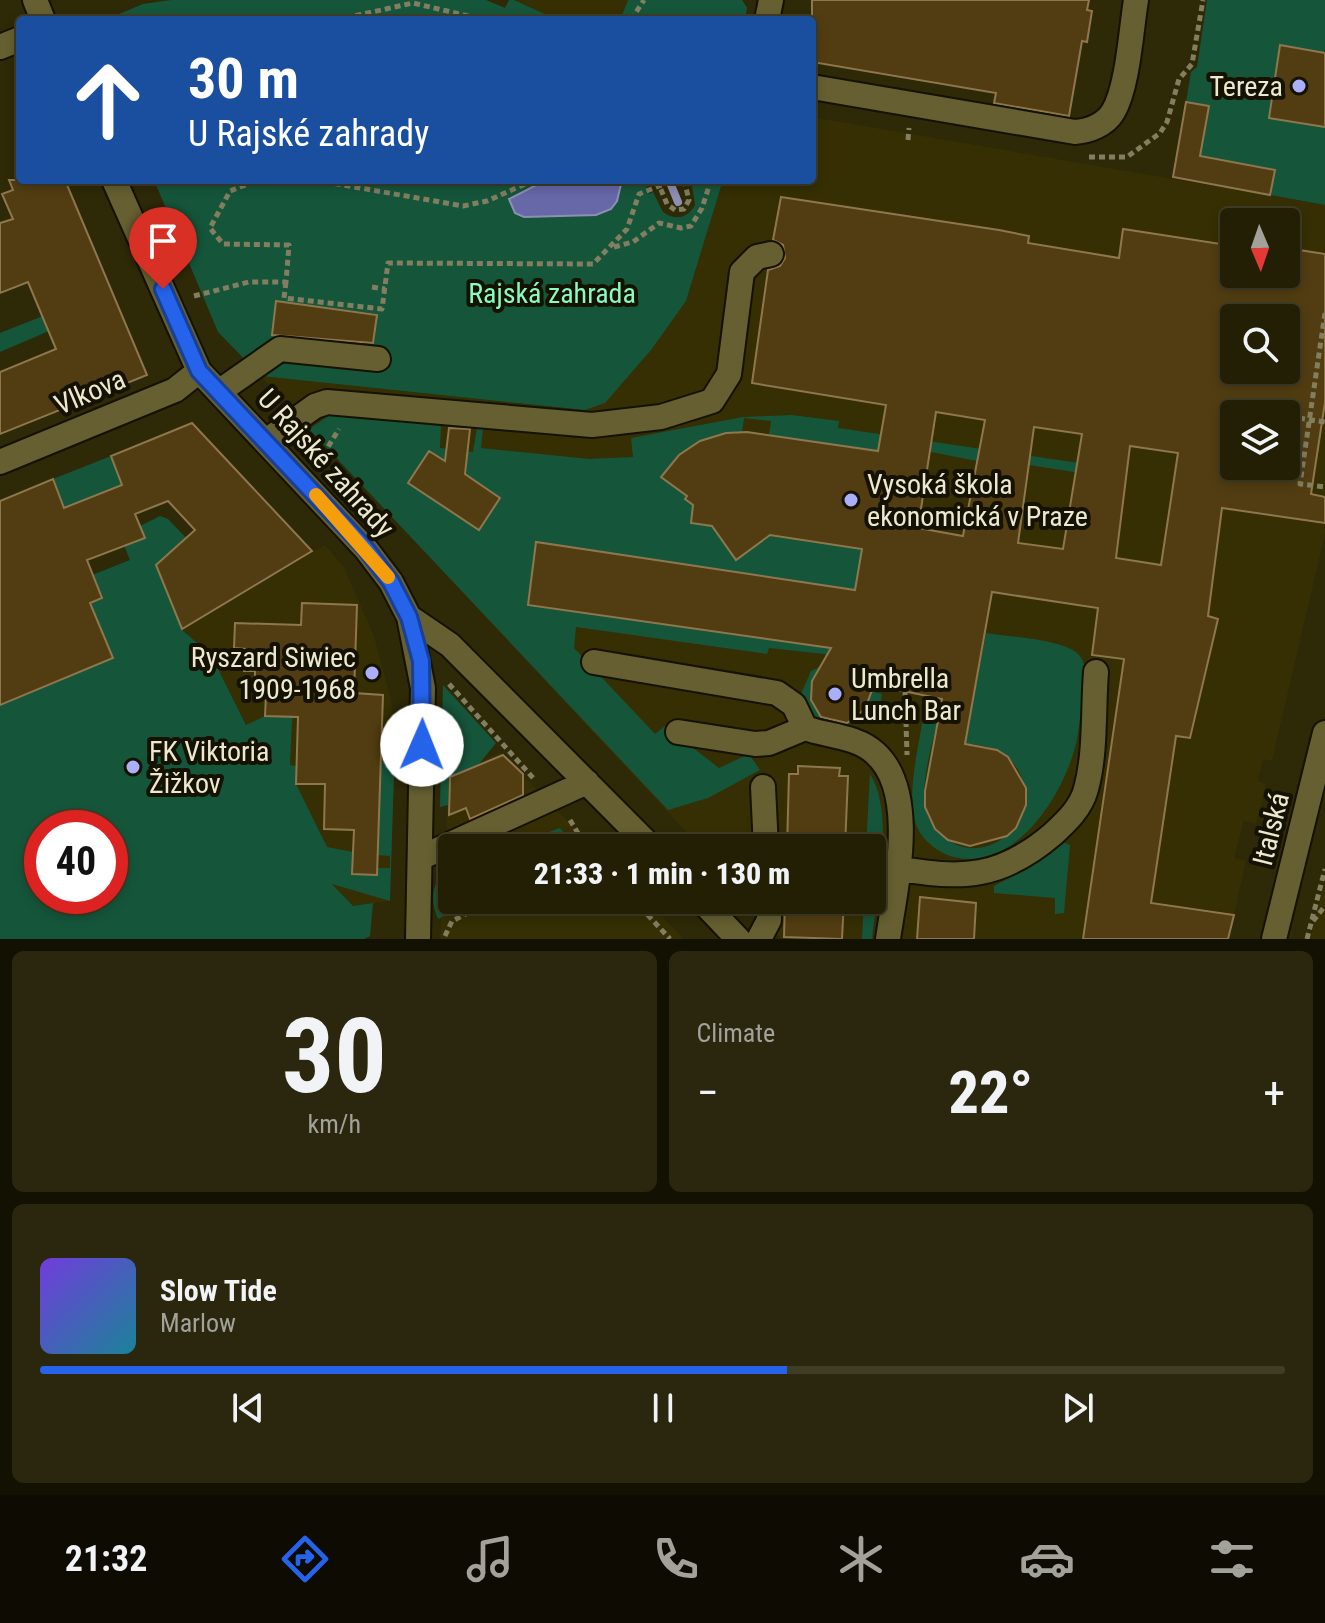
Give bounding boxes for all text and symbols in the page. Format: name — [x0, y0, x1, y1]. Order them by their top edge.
text: 30 m — [188, 46, 299, 112]
icon: ahead — [56, 48, 160, 152]
place label: Tereza — [1210, 70, 1283, 103]
marker: Tereza — [1290, 77, 1308, 95]
text: U Rajské zahrady — [188, 113, 429, 155]
pin — [129, 207, 197, 289]
north arrow — [1220, 208, 1300, 288]
map controls — [1220, 208, 1300, 480]
icon: arrive — [141, 219, 185, 263]
park label: Rajská zahrada — [468, 277, 636, 310]
button: search — [1220, 304, 1300, 384]
street label: Vlkova — [50, 362, 130, 422]
street label: U Rajské zahrady — [251, 382, 401, 544]
button: layers — [1220, 400, 1300, 480]
place label: Vysoká škola ekonomická v Praze — [867, 468, 1088, 533]
marker: Vysoká škola ekonomická v Praze — [842, 491, 860, 509]
place label: Ryszard Siwiec 1909-1968 — [191, 641, 356, 706]
place label: Umbrella Lunch Bar — [851, 662, 961, 727]
marker: Ryszard Siwiec 1909-1968 — [363, 664, 381, 682]
marker: Umbrella Lunch Bar — [826, 685, 844, 703]
position arrow — [380, 703, 464, 787]
place label: FK Viktoria Žižkov — [149, 735, 269, 800]
marker: FK Viktoria Žižkov — [124, 758, 142, 776]
street label: Italská — [1246, 789, 1296, 869]
speed limit sign: 40 — [24, 810, 128, 914]
text: 21:33 · 1 min · 130 m — [534, 856, 790, 891]
text: 30 — [282, 996, 387, 1117]
text: Climate — [697, 1018, 775, 1048]
text: 22° — [949, 1057, 1033, 1128]
text: − — [697, 1067, 719, 1119]
text: + — [1263, 1067, 1285, 1119]
text: km/h — [308, 1109, 361, 1139]
text: Slow Tide — [160, 1273, 277, 1308]
text: Marlow — [160, 1308, 236, 1338]
icon: previous — [226, 1386, 270, 1430]
icon: pause — [641, 1386, 685, 1430]
icon: next — [1056, 1386, 1100, 1430]
icon: directions — [277, 1531, 333, 1587]
icon: music — [462, 1531, 518, 1587]
icon: phone — [648, 1531, 704, 1587]
icon: climate — [833, 1531, 889, 1587]
icon: car — [1019, 1531, 1075, 1587]
icon: filters — [1204, 1531, 1260, 1587]
text: 21:32 — [65, 1538, 147, 1580]

